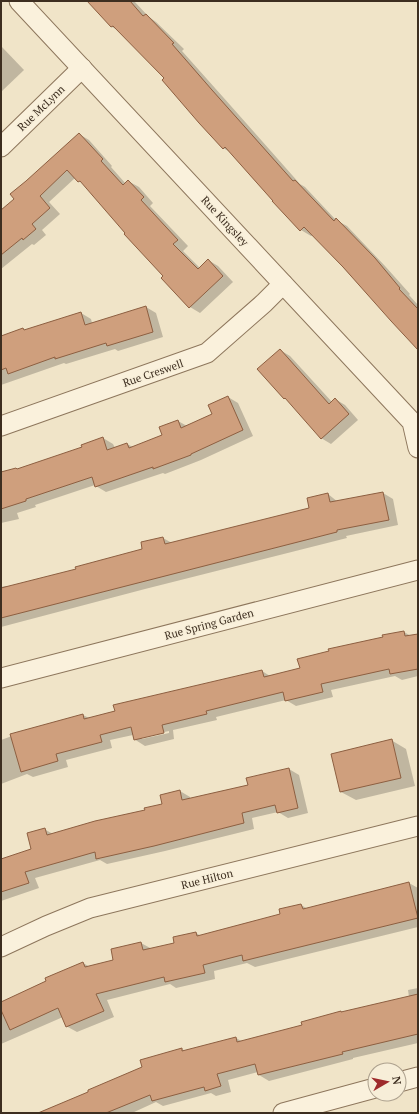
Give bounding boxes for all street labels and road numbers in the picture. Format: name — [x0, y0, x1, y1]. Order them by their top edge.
street label: Rue McLynn — [14, 82, 68, 134]
street label: Rue Kingsley — [198, 193, 252, 249]
street label: Rue Creswell — [121, 356, 185, 390]
street label: Rue Spring Garden — [163, 605, 256, 643]
street label: Rue Hilton — [180, 866, 235, 892]

